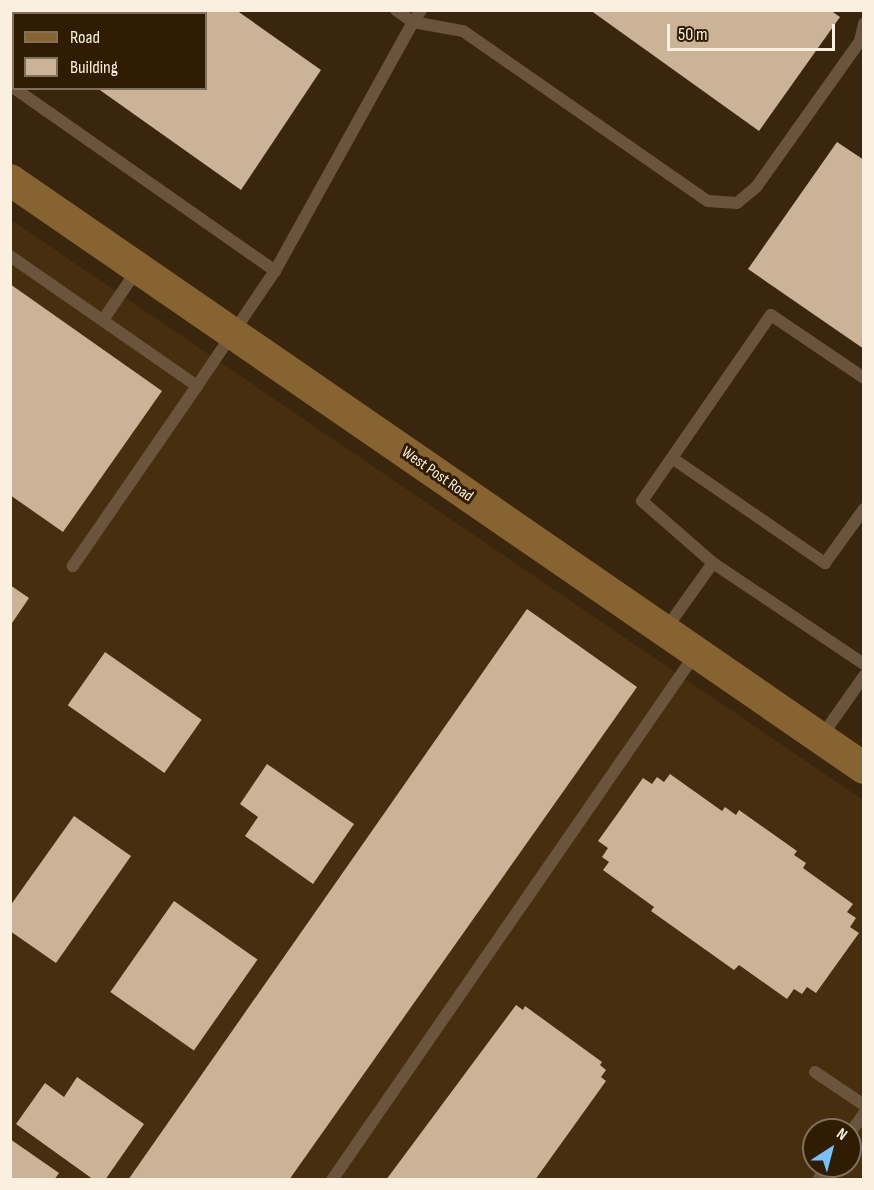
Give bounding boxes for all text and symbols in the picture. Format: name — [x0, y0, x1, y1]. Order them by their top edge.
legend — [12, 12, 207, 90]
scale bar — [670, 12, 838, 50]
text: 50 m — [678, 24, 708, 45]
text: Road — [70, 27, 100, 48]
text: Building — [70, 57, 118, 78]
street label: West Post Road — [398, 443, 476, 507]
north arrow — [802, 1118, 862, 1178]
text: N — [833, 1124, 851, 1145]

